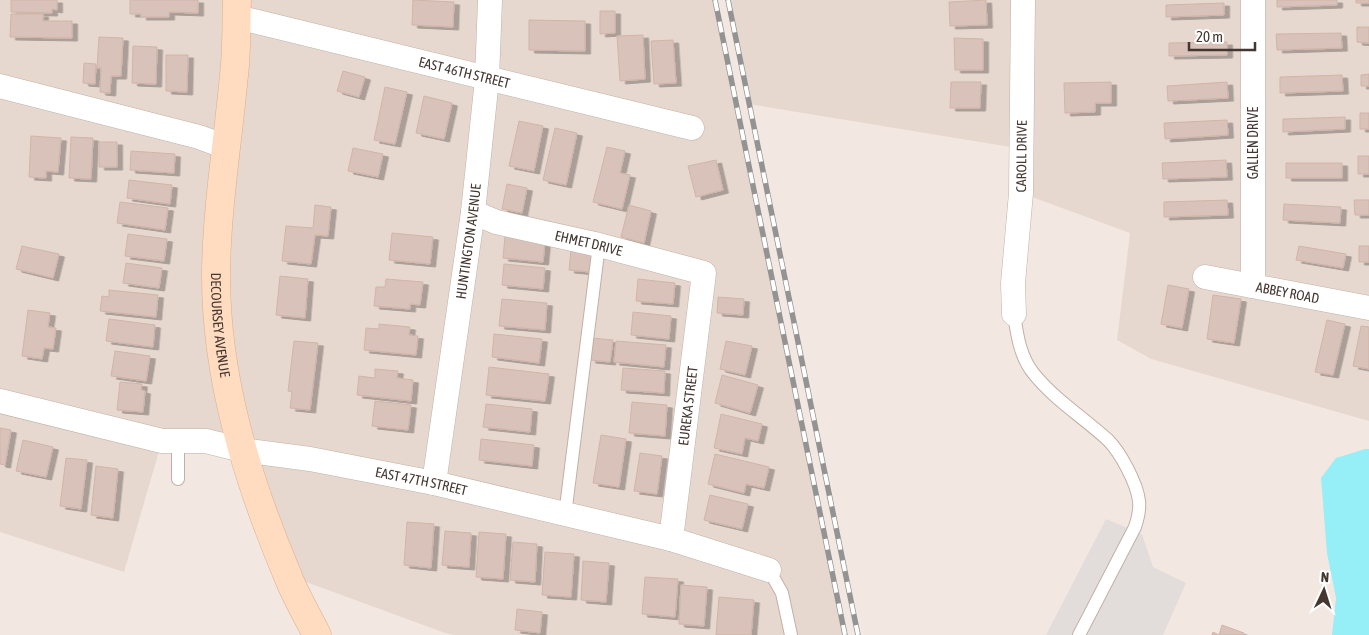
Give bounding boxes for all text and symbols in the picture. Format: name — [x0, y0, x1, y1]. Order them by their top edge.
scale bar — [1189, 20, 1255, 52]
text: 20 m — [1196, 28, 1223, 45]
street label: EAST 46TH STREET — [417, 54, 512, 91]
street label: GALLEN DRIVE — [1245, 107, 1261, 179]
street label: CAROLL DRIVE — [1013, 120, 1030, 193]
street label: HUNTINGTON AVENUE — [453, 183, 484, 300]
street label: EHMET DRIVE — [553, 227, 624, 259]
street label: DECOURSEY AVENUE — [208, 272, 233, 378]
street label: ABBEY ROAD — [1255, 279, 1321, 306]
street label: EUREKA STREET — [675, 365, 701, 447]
street label: EAST 47TH STREET — [374, 464, 469, 499]
north arrow — [1299, 565, 1349, 615]
text: N — [1320, 569, 1330, 585]

